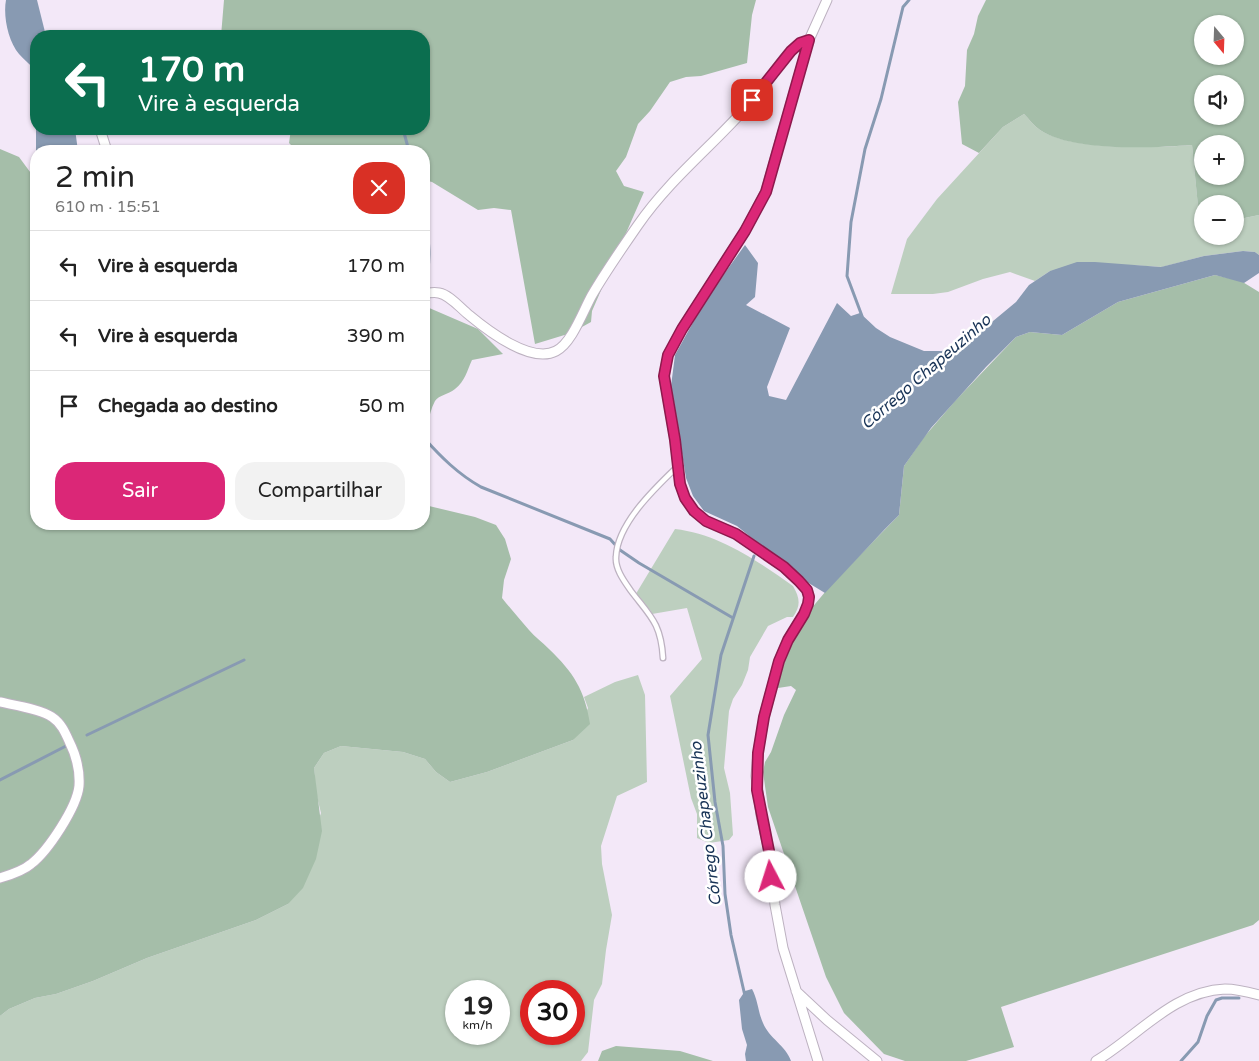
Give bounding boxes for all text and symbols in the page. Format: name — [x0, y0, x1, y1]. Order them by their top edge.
north arrow — [1194, 15, 1244, 65]
map controls — [1194, 15, 1244, 245]
text: 170 m — [138, 49, 245, 91]
icon: left — [55, 50, 120, 115]
button: sound — [1194, 75, 1244, 125]
pin — [731, 79, 773, 121]
icon: arrive — [738, 86, 766, 114]
text: Vire à esquerda — [138, 91, 300, 117]
button: + — [1194, 135, 1244, 185]
text: 2 min — [55, 159, 135, 196]
button: close — [353, 162, 405, 214]
button: − — [1194, 195, 1244, 245]
text: 610 m · 15:51 — [55, 197, 161, 217]
icon: left — [55, 252, 83, 280]
text: Vire à esquerda — [98, 255, 238, 277]
text: 170 m — [347, 255, 405, 277]
water label: Córrego Chapeuzinho — [857, 309, 996, 434]
icon: left — [55, 322, 83, 350]
text: Vire à esquerda — [98, 325, 238, 347]
text: 390 m — [347, 325, 405, 347]
icon: arrive — [55, 392, 83, 420]
text: Chegada ao destino — [98, 395, 278, 417]
text: 50 m — [359, 395, 405, 417]
button: Sair — [55, 462, 225, 520]
button: Compartilhar — [235, 462, 405, 520]
water label: Córrego Chapeuzinho — [686, 739, 726, 907]
position arrow — [744, 850, 796, 902]
speed limit sign: 30 — [520, 980, 585, 1045]
text: 19 — [462, 991, 493, 1021]
text: km/h — [462, 1018, 493, 1032]

